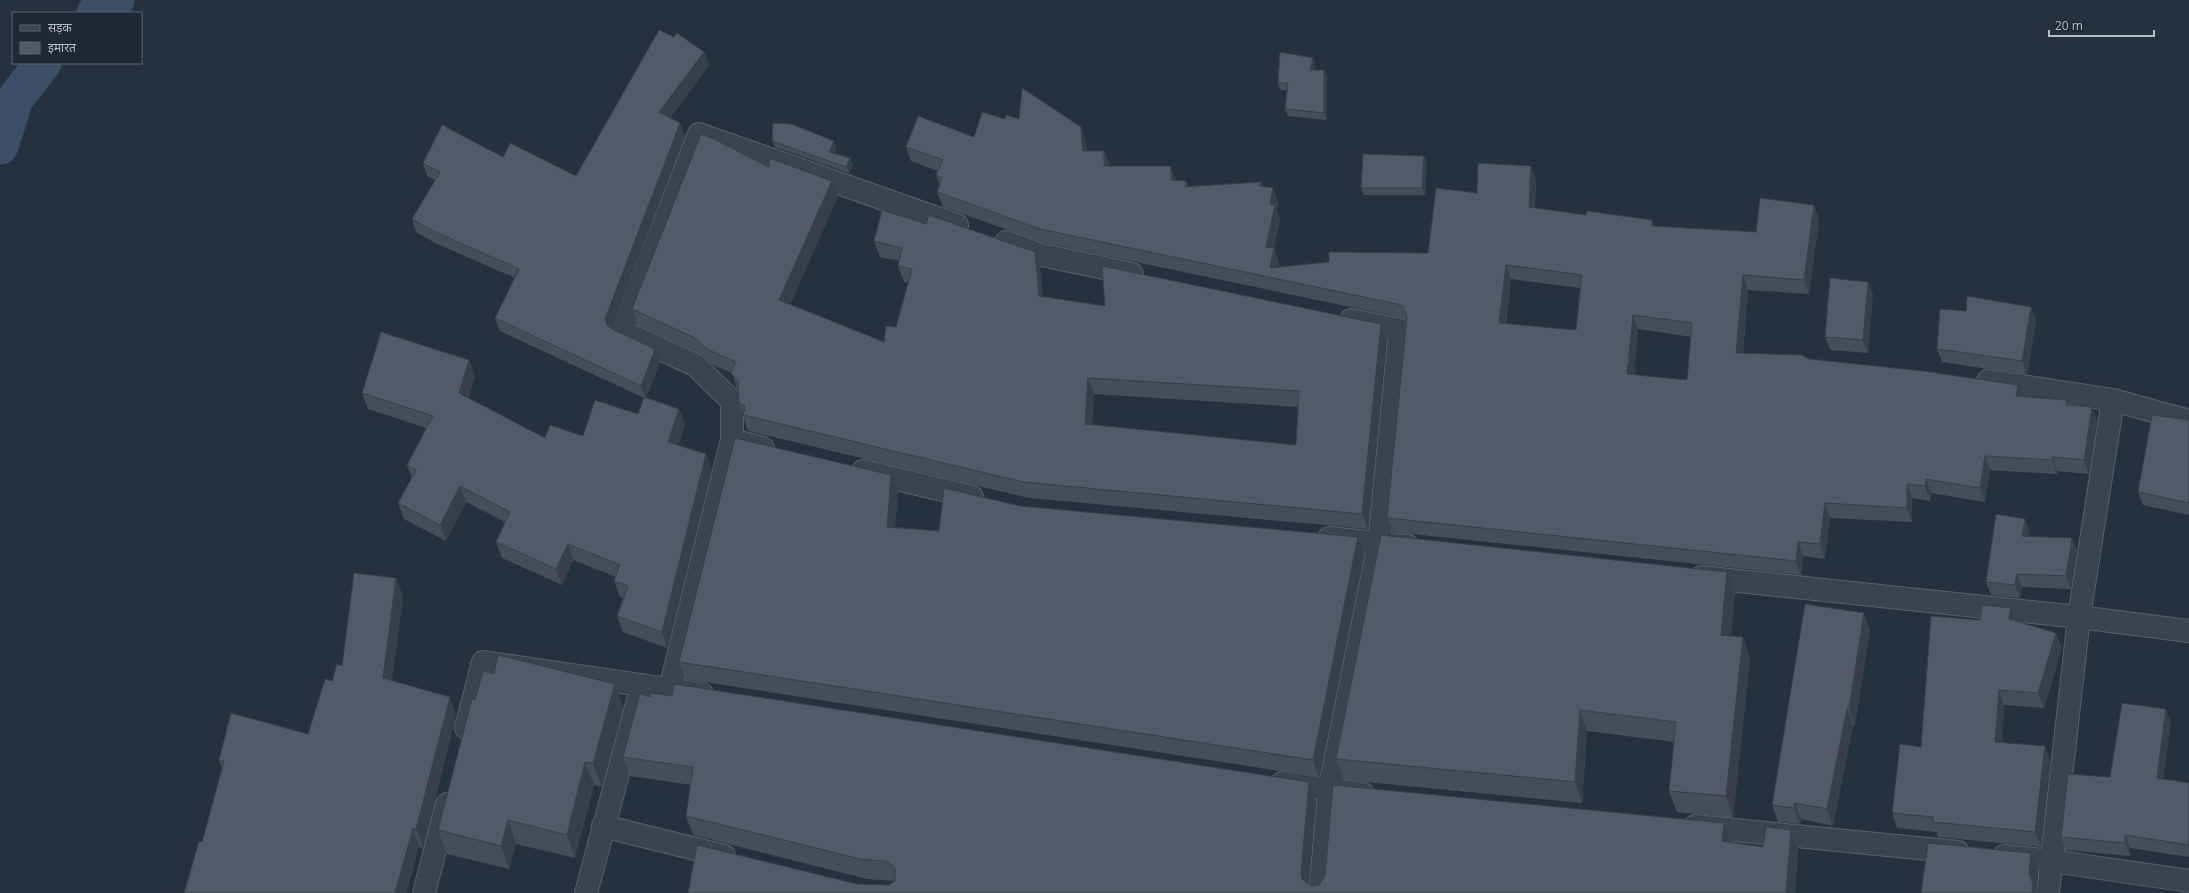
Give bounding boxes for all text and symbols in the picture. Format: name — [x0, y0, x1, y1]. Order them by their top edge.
legend — [12, 12, 142, 64]
scale bar — [2049, 12, 2154, 38]
text: 20 m — [2055, 17, 2083, 34]
text: सड़क — [48, 19, 73, 36]
text: इमारत — [48, 39, 77, 56]

